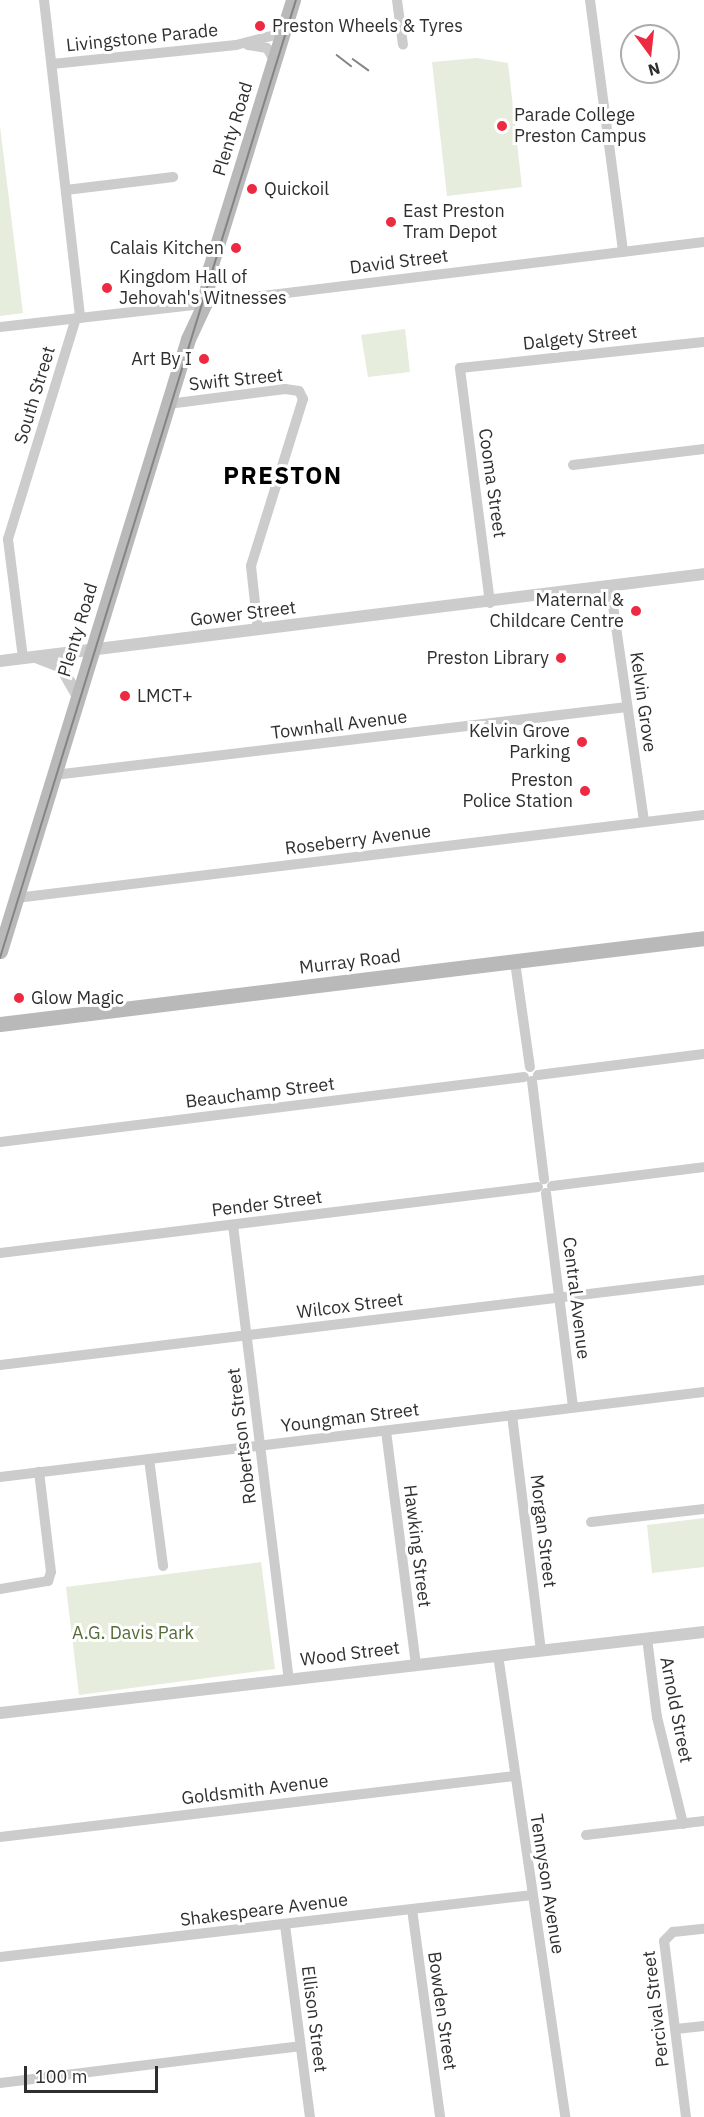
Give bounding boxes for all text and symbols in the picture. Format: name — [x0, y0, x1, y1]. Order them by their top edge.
place label: Preston Wheels & Tyres — [272, 15, 463, 37]
street label: Livingstone Parade — [65, 19, 219, 57]
marker: Preston Wheels & Tyres — [253, 19, 267, 33]
north arrow — [620, 24, 680, 84]
text: N — [646, 58, 662, 81]
street label: Plenty Road — [209, 80, 257, 178]
place label: Parade College Preston Campus — [514, 105, 646, 148]
marker: Parade College Preston Campus — [495, 119, 509, 133]
place label: Quickoil — [264, 178, 329, 200]
marker: Quickoil — [245, 182, 259, 196]
place label: East Preston Tram Depot — [403, 201, 505, 244]
marker: East Preston Tram Depot — [384, 215, 398, 229]
place label: Calais Kitchen — [110, 237, 224, 259]
marker: Calais Kitchen — [229, 241, 243, 255]
street label: David Street — [349, 245, 449, 279]
place label: Kingdom Hall of Jehovah's Witnesses — [119, 267, 287, 310]
marker: Kingdom Hall of Jehovah's Witnesses — [100, 281, 114, 295]
street label: Dalgety Street — [522, 321, 638, 355]
street label: South Street — [10, 344, 60, 446]
place label: Art By I — [131, 348, 192, 370]
marker: Art By I — [197, 352, 211, 366]
street label: Swift Street — [188, 364, 284, 396]
street label: Cooma Street — [474, 427, 510, 539]
district label: PRESTON — [223, 462, 343, 490]
street label: Plenty Road — [54, 581, 102, 679]
place label: Maternal & Childcare Centre — [489, 590, 624, 632]
street label: Gower Street — [189, 597, 297, 631]
marker: Maternal & Childcare Centre — [629, 604, 643, 618]
place label: Preston Library — [427, 647, 549, 669]
marker: Preston Library — [554, 651, 568, 665]
street label: Kelvin Grove — [625, 651, 661, 753]
place label: LMCT+ — [137, 685, 193, 707]
marker: LMCT+ — [118, 689, 132, 703]
street label: Townhall Avenue — [270, 706, 408, 744]
place label: Kelvin Grove Parking — [469, 721, 570, 764]
marker: Kelvin Grove Parking — [575, 735, 589, 749]
place label: Preston Police Station — [462, 770, 573, 812]
marker: Preston Police Station — [578, 784, 592, 798]
street label: Roseberry Avenue — [284, 820, 432, 860]
street label: Murray Road — [298, 945, 402, 979]
place label: Glow Magic — [31, 987, 124, 1009]
marker: Glow Magic — [12, 991, 26, 1005]
street label: Beauchamp Street — [184, 1073, 336, 1113]
street label: Pender Street — [210, 1187, 324, 1221]
street label: Central Avenue — [558, 1236, 594, 1360]
street label: Wilcox Street — [296, 1289, 404, 1323]
street label: Robertson Street — [223, 1367, 261, 1505]
street label: Youngman Street — [280, 1399, 420, 1437]
street label: Morgan Street — [525, 1473, 561, 1589]
street label: Hawking Street — [399, 1483, 435, 1609]
park label: A.G. Davis Park — [72, 1622, 194, 1644]
street label: Wood Street — [299, 1637, 401, 1671]
street label: Arnold Street — [655, 1655, 697, 1765]
street label: Goldsmith Avenue — [180, 1770, 330, 1810]
street label: Tennyson Avenue — [525, 1812, 569, 1956]
street label: Shakespeare Avenue — [179, 1889, 349, 1931]
street label: Percival Street — [638, 1949, 674, 2069]
street label: Bowden Street — [423, 1950, 461, 2072]
street label: Ellison Street — [297, 1964, 331, 2074]
scale bar — [27, 2054, 160, 2092]
text: 100 m — [35, 2065, 87, 2088]

